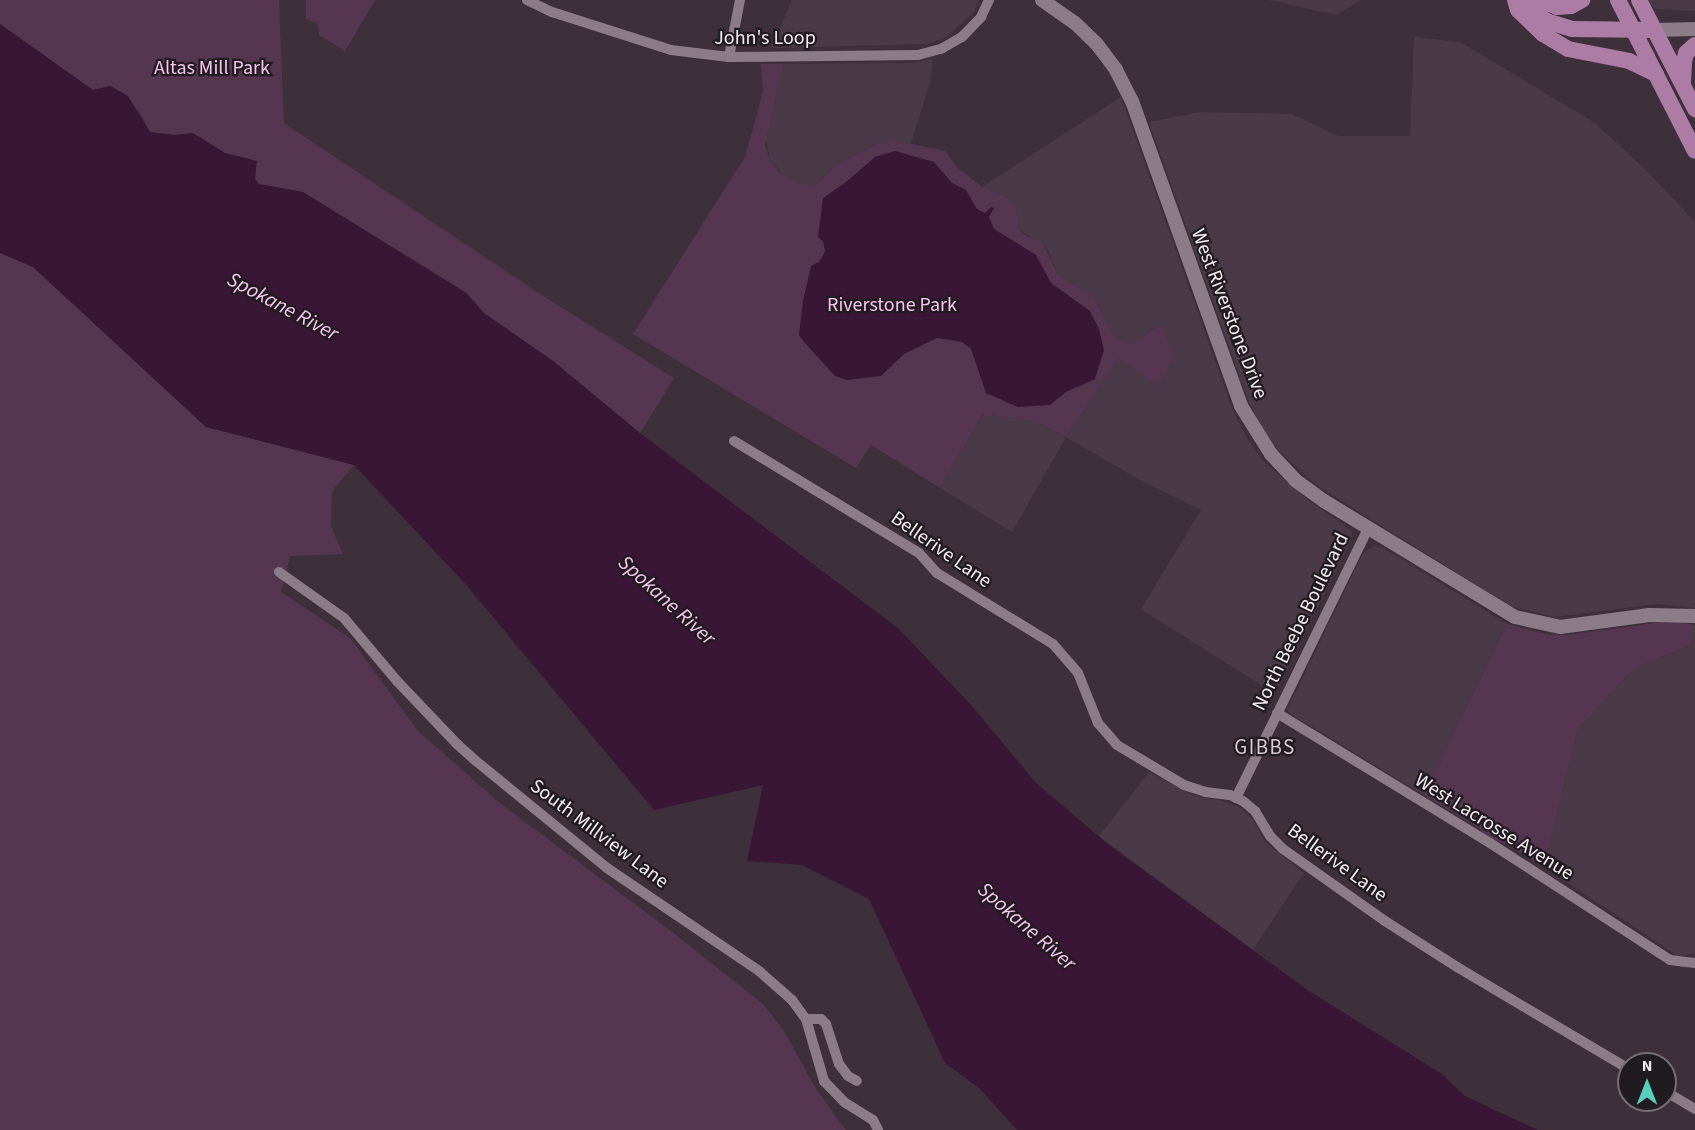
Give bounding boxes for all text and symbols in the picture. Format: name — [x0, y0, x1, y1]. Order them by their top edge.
street label: John's Loop — [714, 26, 816, 50]
park label: Altas Mill Park — [154, 56, 270, 80]
street label: West Riverstone Drive — [1185, 226, 1273, 402]
water label: Spokane River — [223, 266, 343, 346]
park label: Riverstone Park — [827, 293, 957, 317]
street label: Bellerive Lane — [886, 506, 996, 594]
street label: North Beebe Boulevard — [1248, 529, 1354, 715]
water label: Spokane River — [613, 550, 721, 650]
district label: GIBBS — [1234, 734, 1296, 760]
street label: West Lacrosse Avenue — [1410, 768, 1578, 886]
street label: South Millview Lane — [525, 774, 673, 894]
street label: Bellerive Lane — [1282, 819, 1392, 907]
water label: Spokane River — [973, 876, 1081, 976]
north arrow — [1617, 1052, 1677, 1112]
text: N — [1642, 1055, 1652, 1077]

